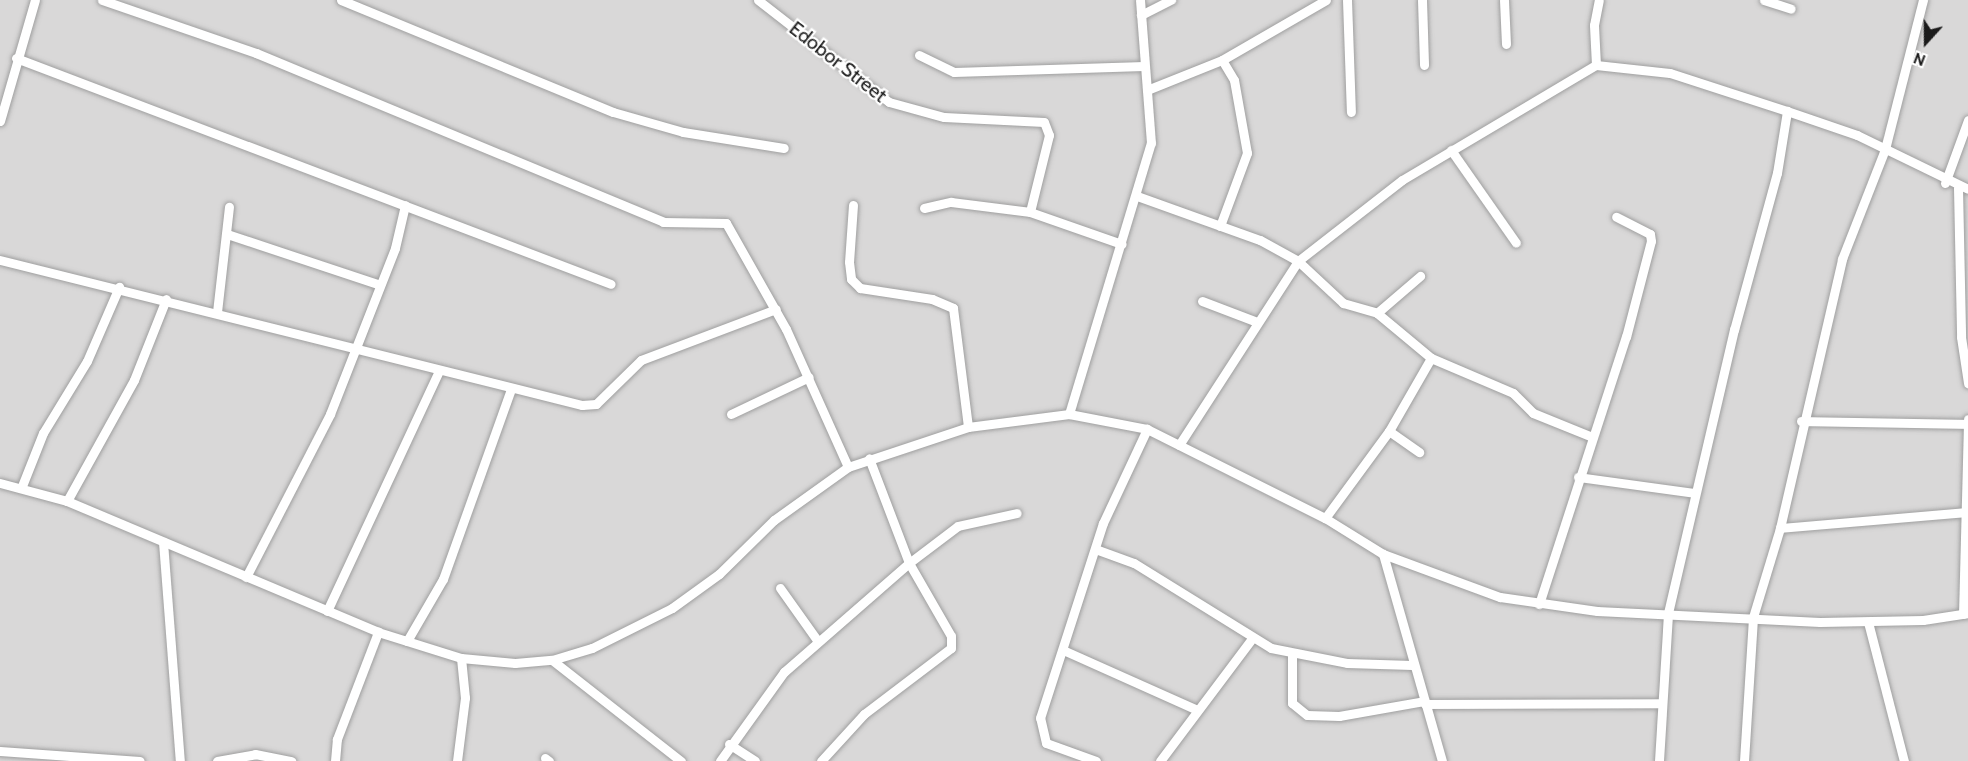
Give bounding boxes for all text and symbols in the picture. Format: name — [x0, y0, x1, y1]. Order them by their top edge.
north arrow — [1896, 12, 1956, 72]
street label: Edobor Street — [784, 16, 892, 108]
text: N — [1911, 48, 1928, 70]

